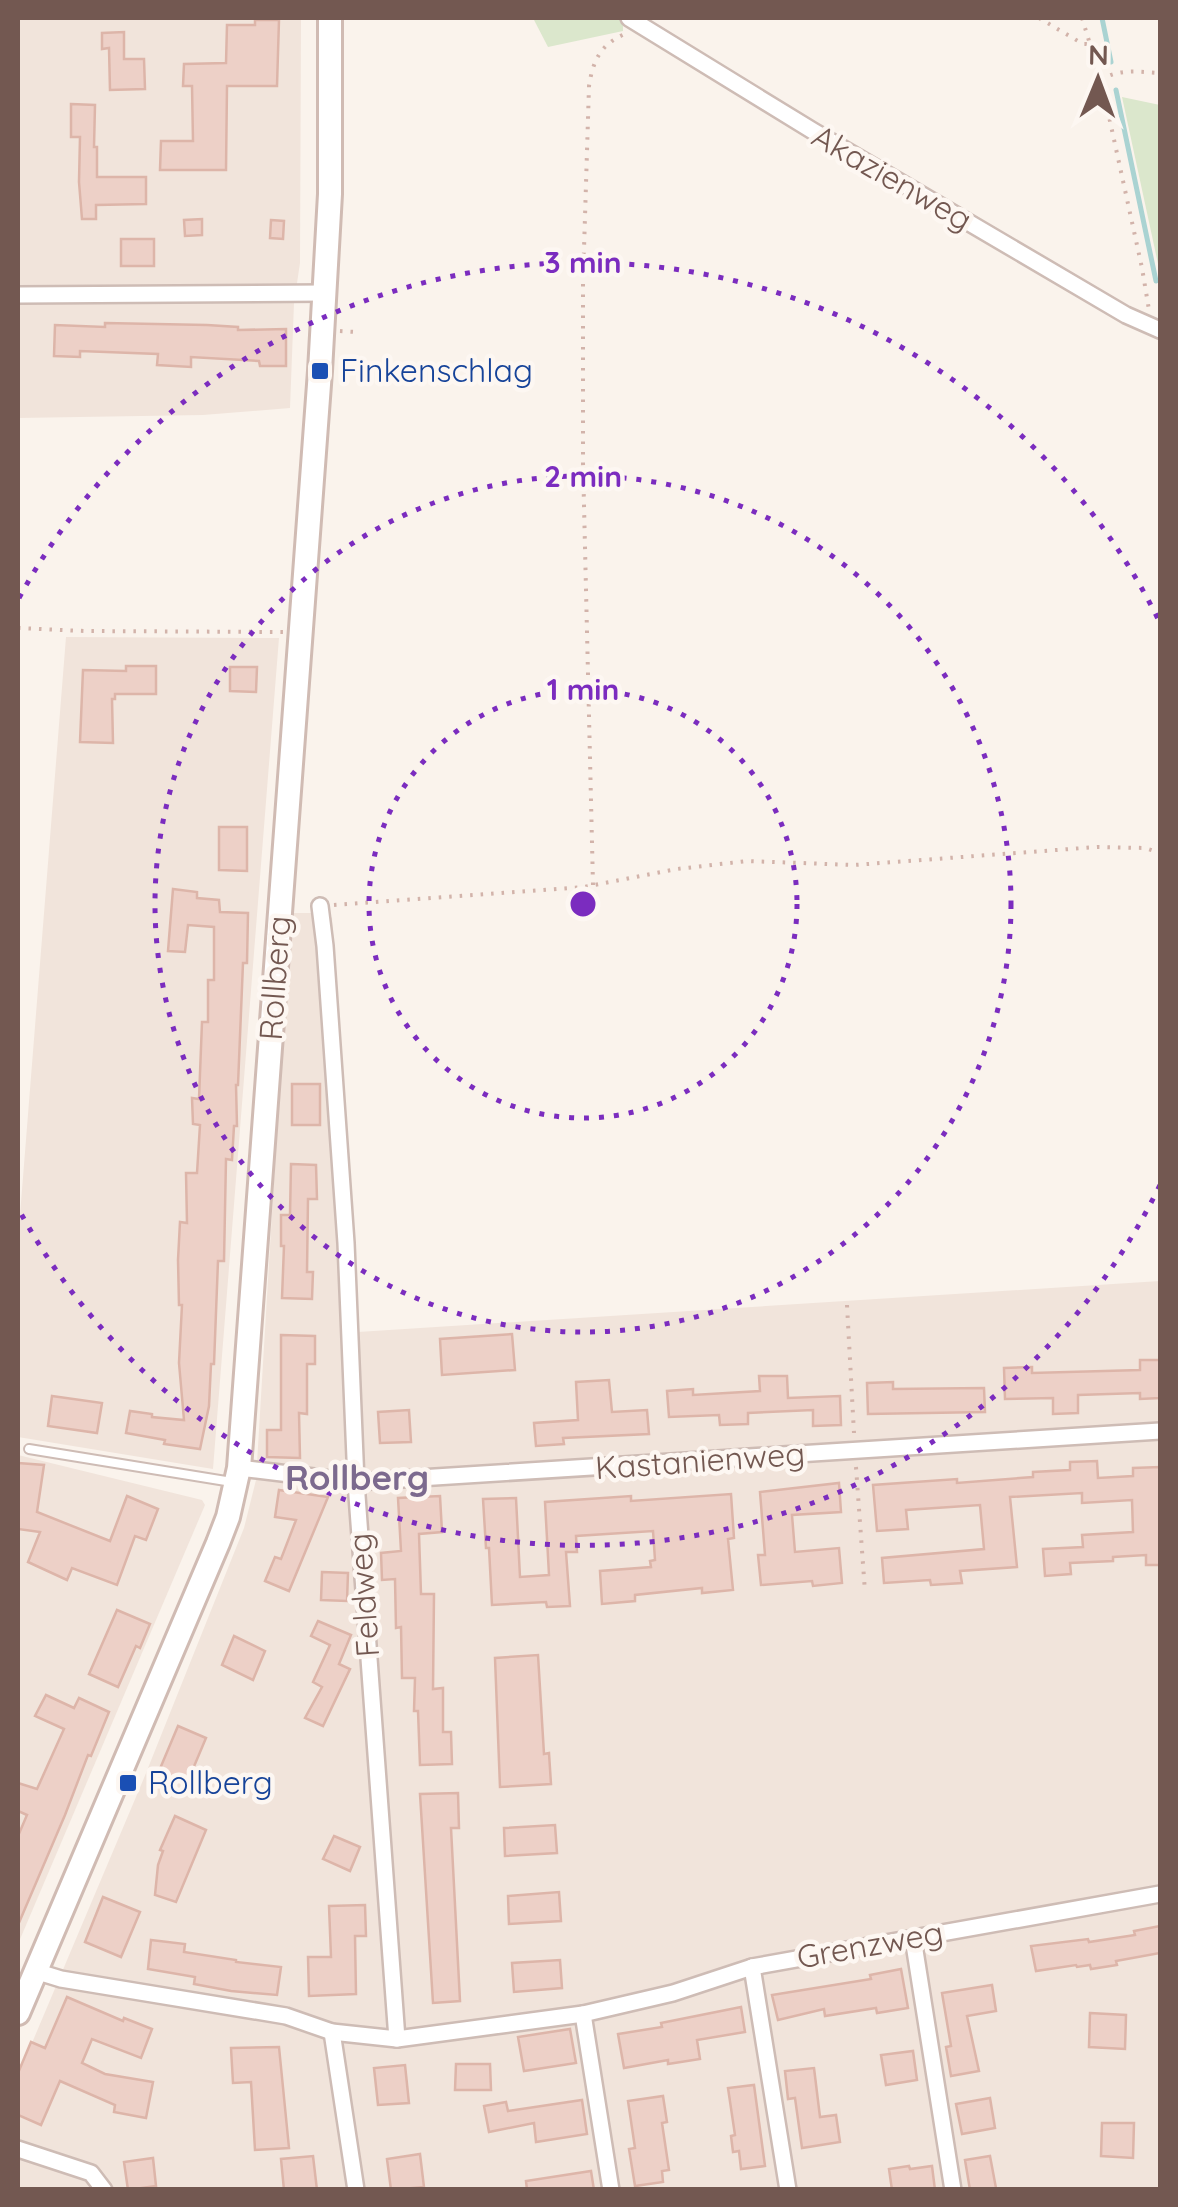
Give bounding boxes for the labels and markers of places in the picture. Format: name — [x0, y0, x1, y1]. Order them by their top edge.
place label: Finkenschlag — [340, 350, 533, 390]
marker: Finkenschlag — [309, 360, 331, 382]
centre of rings — [565, 886, 601, 922]
place label: Rollberg — [148, 1762, 273, 1802]
marker: Rollberg — [117, 1772, 139, 1794]

